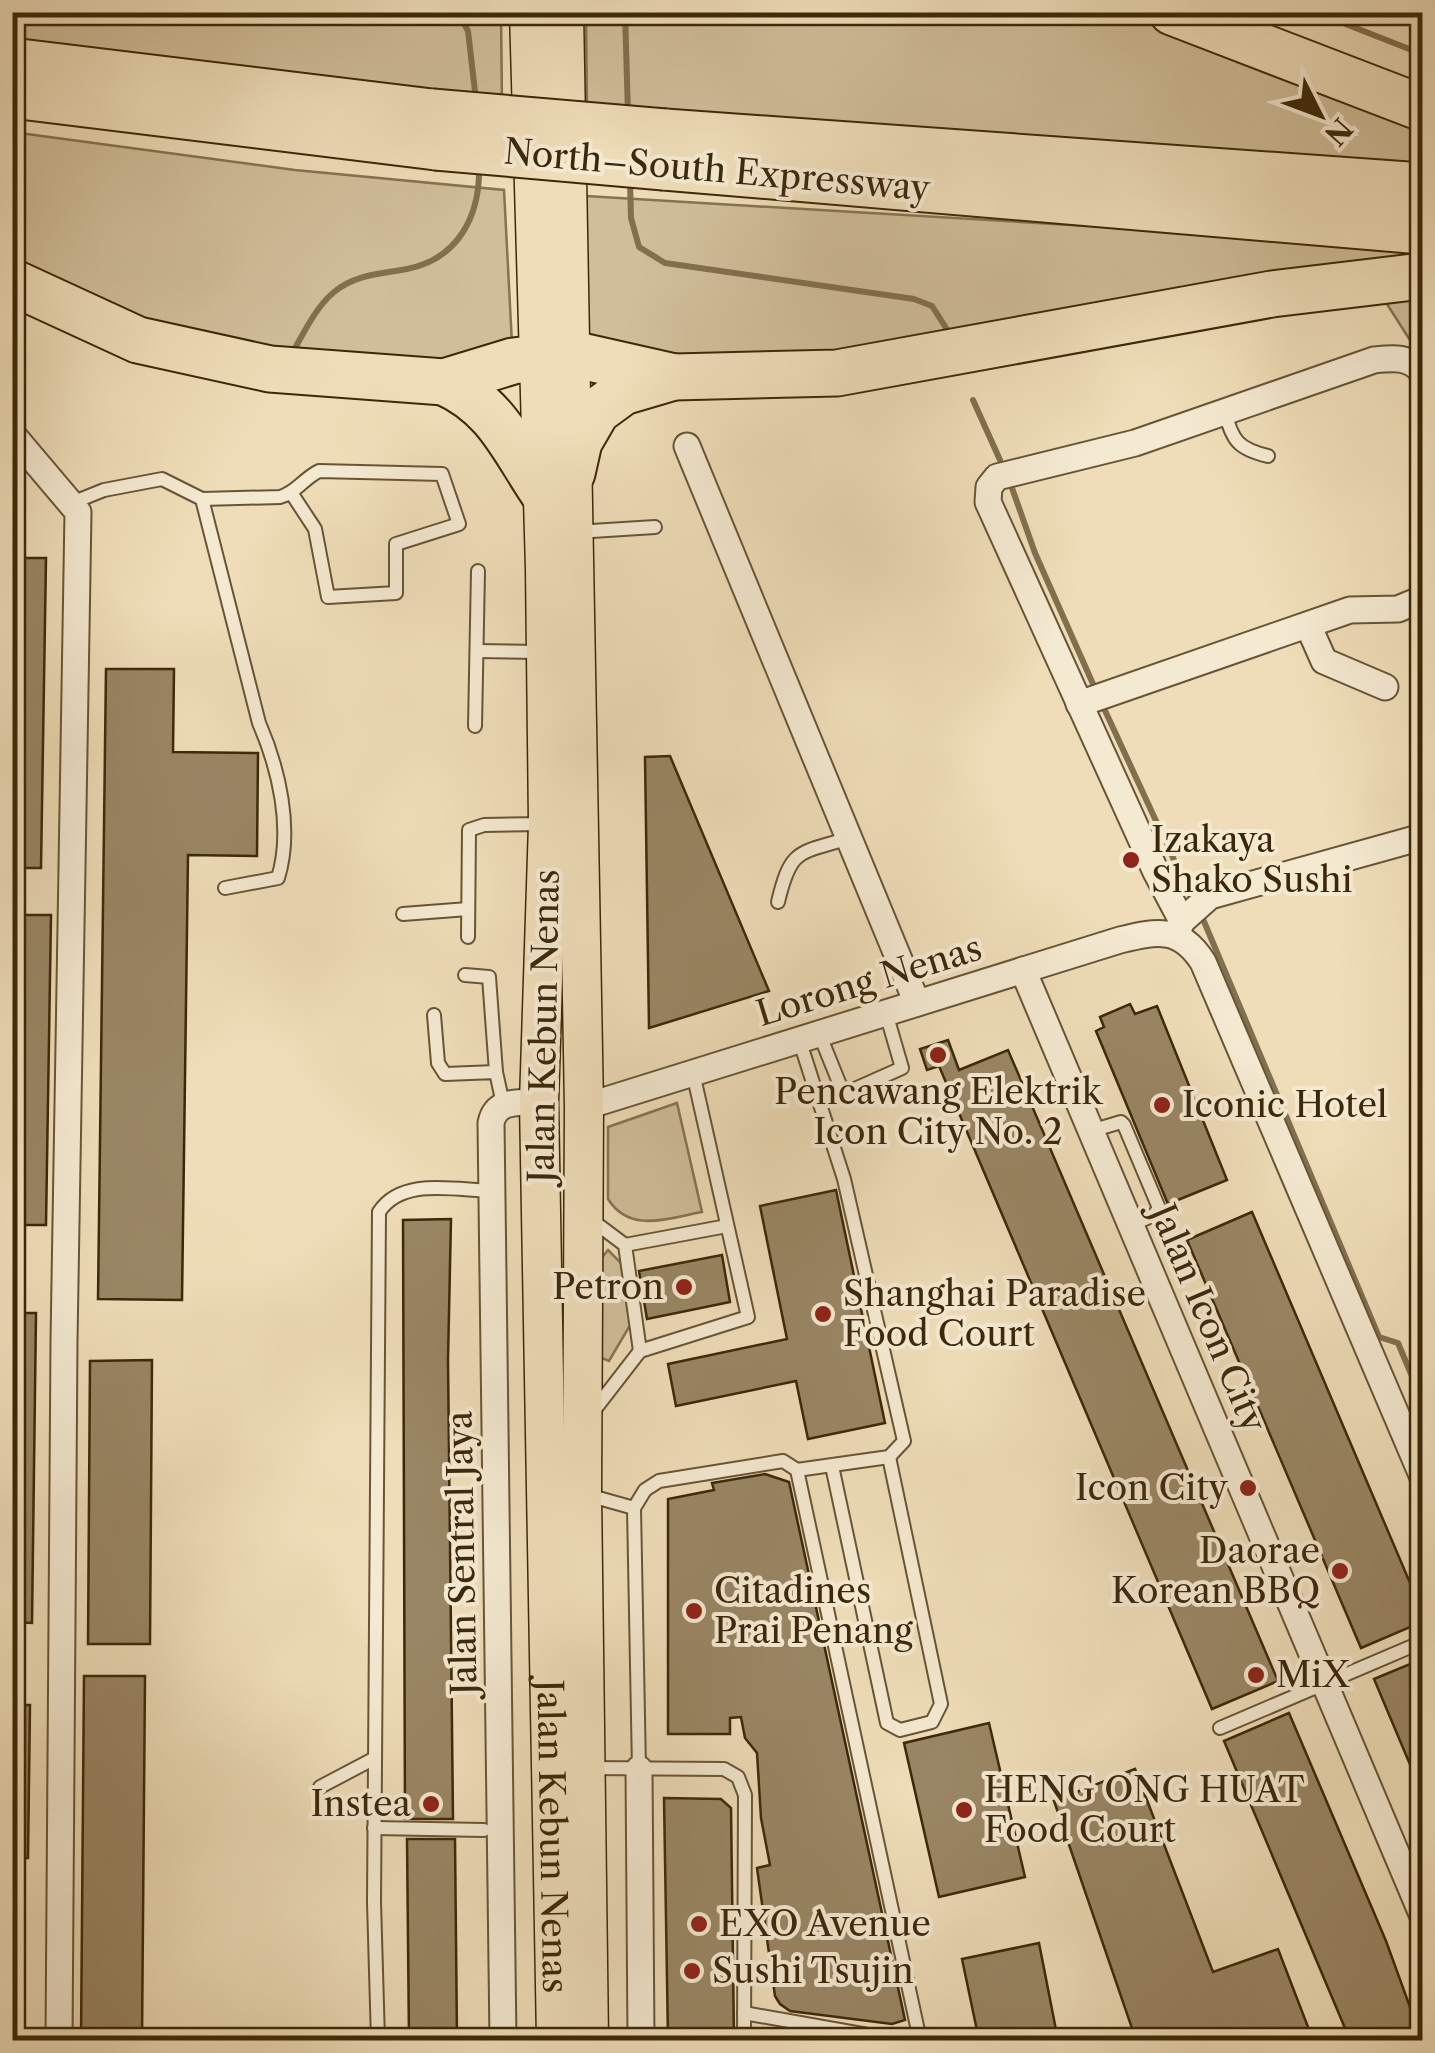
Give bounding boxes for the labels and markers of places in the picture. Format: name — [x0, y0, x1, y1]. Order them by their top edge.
place label: Izakaya Shako Sushi — [1151, 818, 1352, 901]
marker: Izakaya Shako Sushi — [1120, 849, 1142, 871]
marker: Pencawang Elektrik Icon City No. 2 — [927, 1044, 949, 1066]
place label: Pencawang Elektrik Icon City No. 2 — [774, 1070, 1104, 1153]
place label: Iconic Hotel — [1182, 1083, 1387, 1126]
marker: Iconic Hotel — [1151, 1094, 1173, 1116]
place label: Petron — [552, 1265, 664, 1308]
place label: Shanghai Paradise Food Court — [843, 1272, 1146, 1355]
marker: Petron — [673, 1276, 695, 1298]
marker: Shanghai Paradise Food Court — [812, 1303, 834, 1325]
place label: Icon City — [1075, 1466, 1229, 1509]
marker: Icon City — [1237, 1477, 1259, 1499]
place label: Daorae Korean BBQ — [1111, 1529, 1320, 1612]
marker: Daorae Korean BBQ — [1329, 1560, 1351, 1582]
place label: Citadines Prai Penang — [714, 1569, 913, 1652]
marker: Citadines Prai Penang — [683, 1600, 705, 1622]
place label: MiX — [1276, 1653, 1350, 1696]
marker: MiX — [1245, 1664, 1267, 1686]
place label: HENG ONG HUAT Food Court — [984, 1768, 1304, 1851]
place label: Instea — [310, 1782, 412, 1825]
marker: Instea — [420, 1793, 442, 1815]
marker: HENG ONG HUAT Food Court — [953, 1799, 975, 1821]
place label: EXO Avenue — [719, 1902, 931, 1945]
marker: EXO Avenue — [688, 1913, 710, 1935]
place label: Sushi Tsujin — [712, 1949, 914, 1992]
marker: Sushi Tsujin — [681, 1960, 703, 1982]

